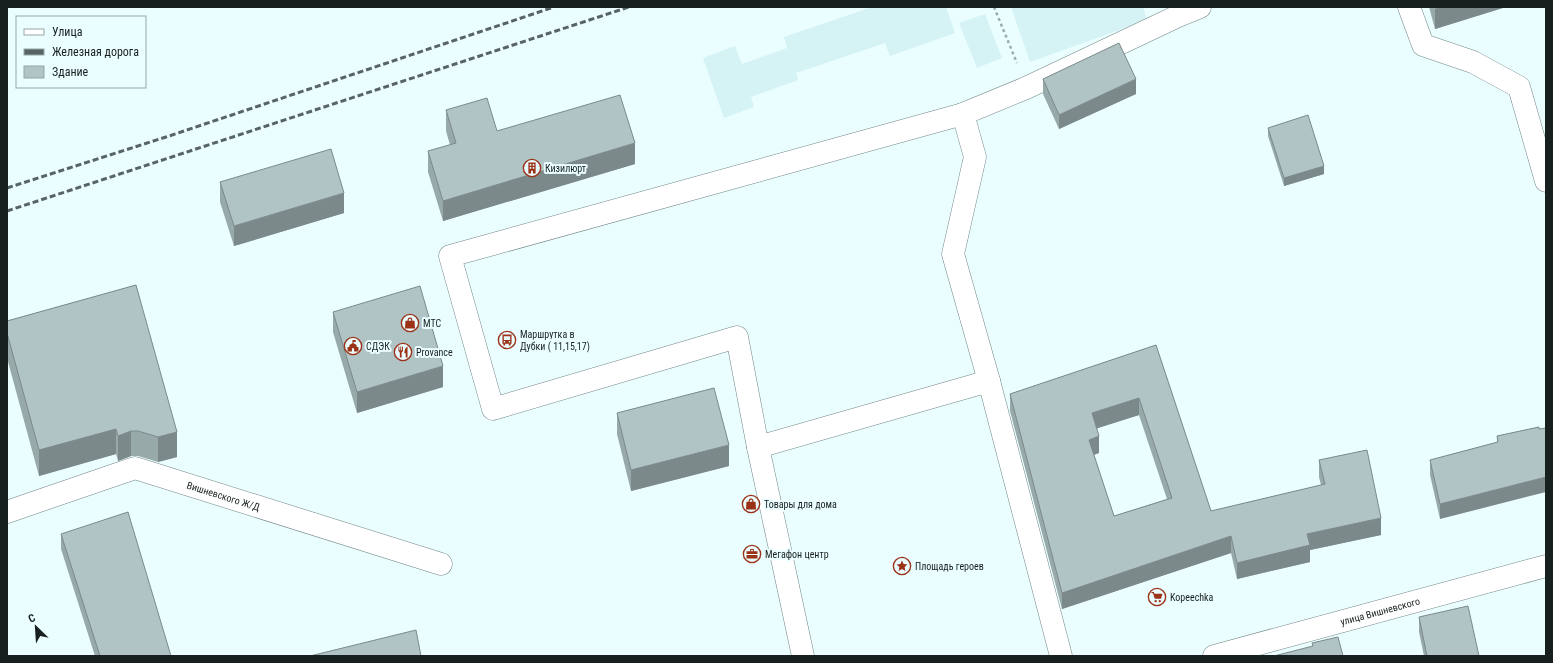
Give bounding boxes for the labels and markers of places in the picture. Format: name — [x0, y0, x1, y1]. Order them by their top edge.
building icon: Кизилюрт — [522, 158, 542, 178]
place label: Кизилюрт — [545, 163, 586, 174]
shop icon: МТС — [400, 313, 420, 333]
place label: МТС — [423, 318, 441, 329]
place label: Маршрутка в Дубки ( 11,15,17) — [520, 329, 590, 353]
bus stop icon: Маршрутка в Дубки ( 11,15,17) — [497, 330, 517, 350]
public building icon: СДЭК — [343, 336, 363, 356]
place label: СДЭК — [366, 341, 390, 352]
restaurant icon: Provance — [393, 342, 413, 362]
place label: Provance — [416, 347, 453, 358]
shop icon: Товары для дома — [741, 494, 761, 514]
place label: Товары для дома — [764, 499, 837, 510]
office icon: Мегафон центр — [742, 544, 762, 564]
place label: Мегафон центр — [765, 549, 829, 560]
place icon: Площадь героев — [892, 556, 912, 576]
place label: Площадь героев — [915, 561, 984, 572]
supermarket icon: Kopeechka — [1147, 587, 1167, 607]
place label: Kopeechka — [1170, 592, 1214, 603]

